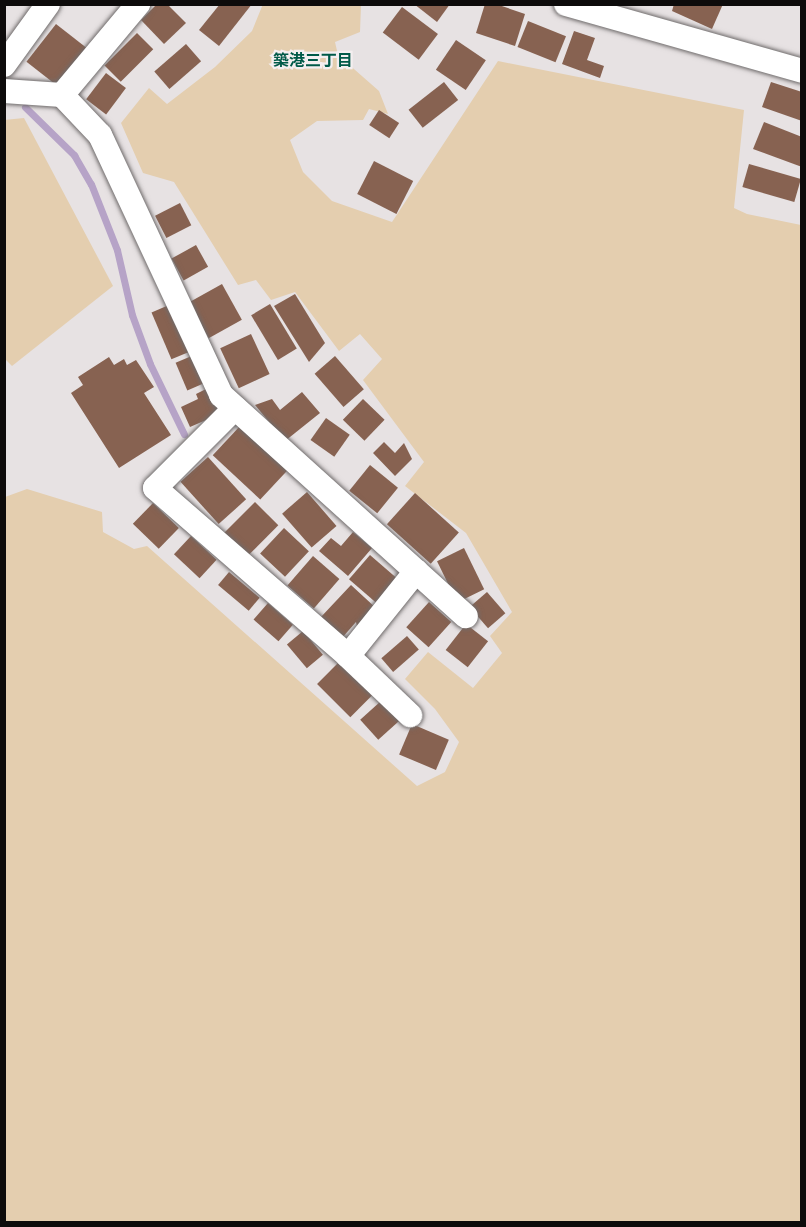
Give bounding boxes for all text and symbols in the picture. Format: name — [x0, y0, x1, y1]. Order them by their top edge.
district label: 築港三丁目 — [273, 50, 353, 70]

